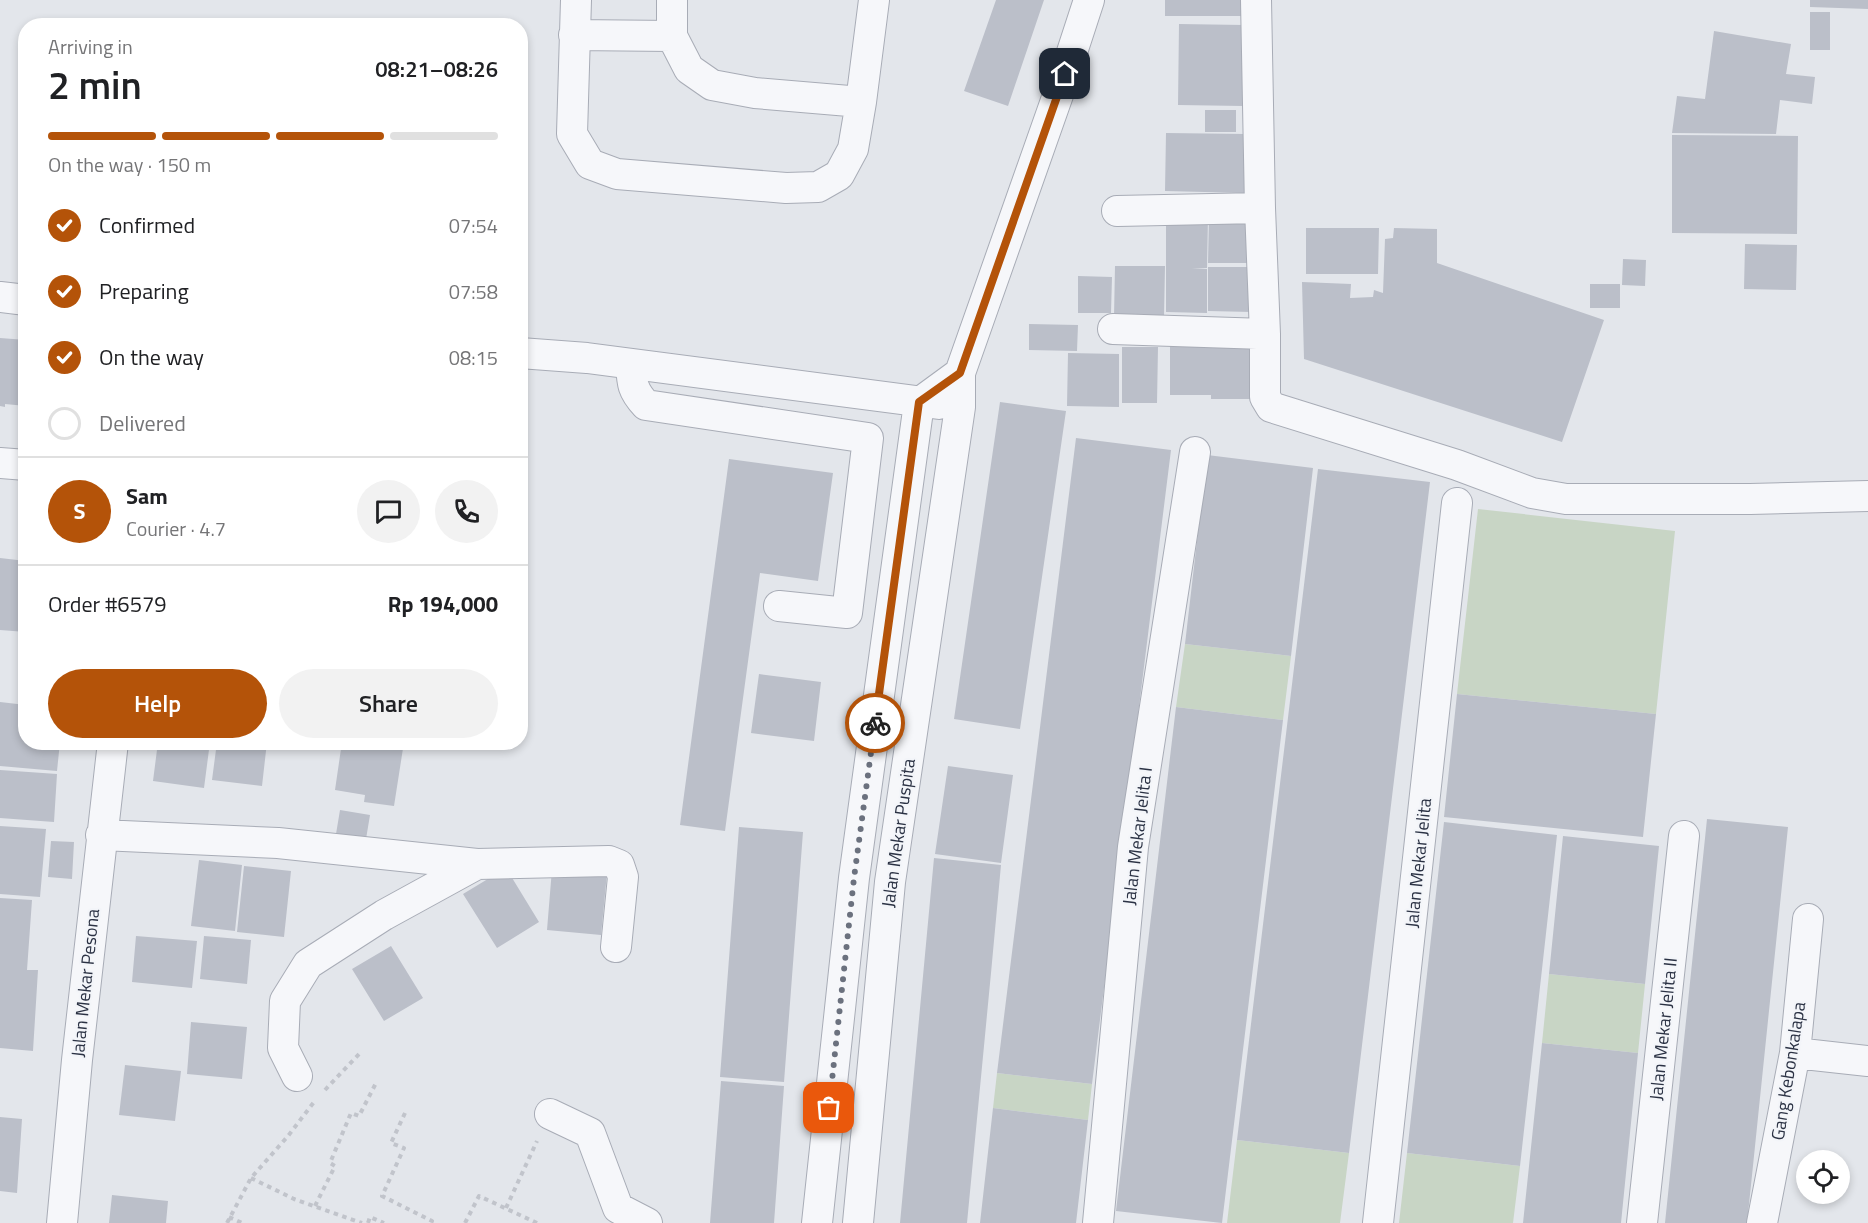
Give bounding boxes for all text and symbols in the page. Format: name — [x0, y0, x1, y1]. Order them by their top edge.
text: Arriving in — [48, 31, 133, 62]
pin — [1039, 48, 1090, 99]
text: 08:21–08:26 — [375, 52, 498, 86]
text: 2 min — [48, 55, 142, 114]
icon: home — [1048, 57, 1081, 90]
text: On the way · 150 m — [48, 149, 211, 180]
text: Confirmed — [99, 208, 195, 242]
icon: check — [48, 209, 81, 242]
text: 07:54 — [449, 210, 498, 241]
text: Preparing — [99, 274, 189, 308]
icon: check — [48, 275, 81, 308]
text: 07:58 — [449, 276, 498, 307]
text: On the way — [99, 340, 204, 374]
icon: check — [48, 341, 81, 374]
text: 08:15 — [449, 342, 498, 373]
text: Delivered — [99, 406, 186, 440]
text: Sam — [126, 479, 168, 513]
button: chat — [357, 480, 420, 543]
button: phone — [435, 480, 498, 543]
text: S — [74, 494, 85, 528]
text: Courier · 4.7 — [126, 513, 226, 544]
text: Order #6579 — [48, 587, 167, 621]
text: Rp 194,000 — [388, 587, 498, 621]
button: Help — [48, 669, 267, 738]
button: Share — [279, 669, 498, 738]
courier — [845, 693, 905, 753]
icon: bike — [859, 707, 892, 740]
street label: Jalan Mekar Puspita — [874, 757, 922, 909]
street label: Jalan Mekar Jelita I — [1115, 765, 1159, 907]
street label: Jalan Mekar Jelita — [1398, 797, 1438, 929]
street label: Jalan Mekar Pesona — [64, 907, 106, 1059]
street label: Jalan Mekar Jelita II — [1642, 956, 1684, 1102]
street label: Gang Kebonkalapa — [1764, 1000, 1812, 1142]
pin — [803, 1082, 854, 1133]
icon: bag — [812, 1091, 845, 1124]
map controls — [1796, 1150, 1850, 1204]
button: locate — [1796, 1150, 1850, 1204]

